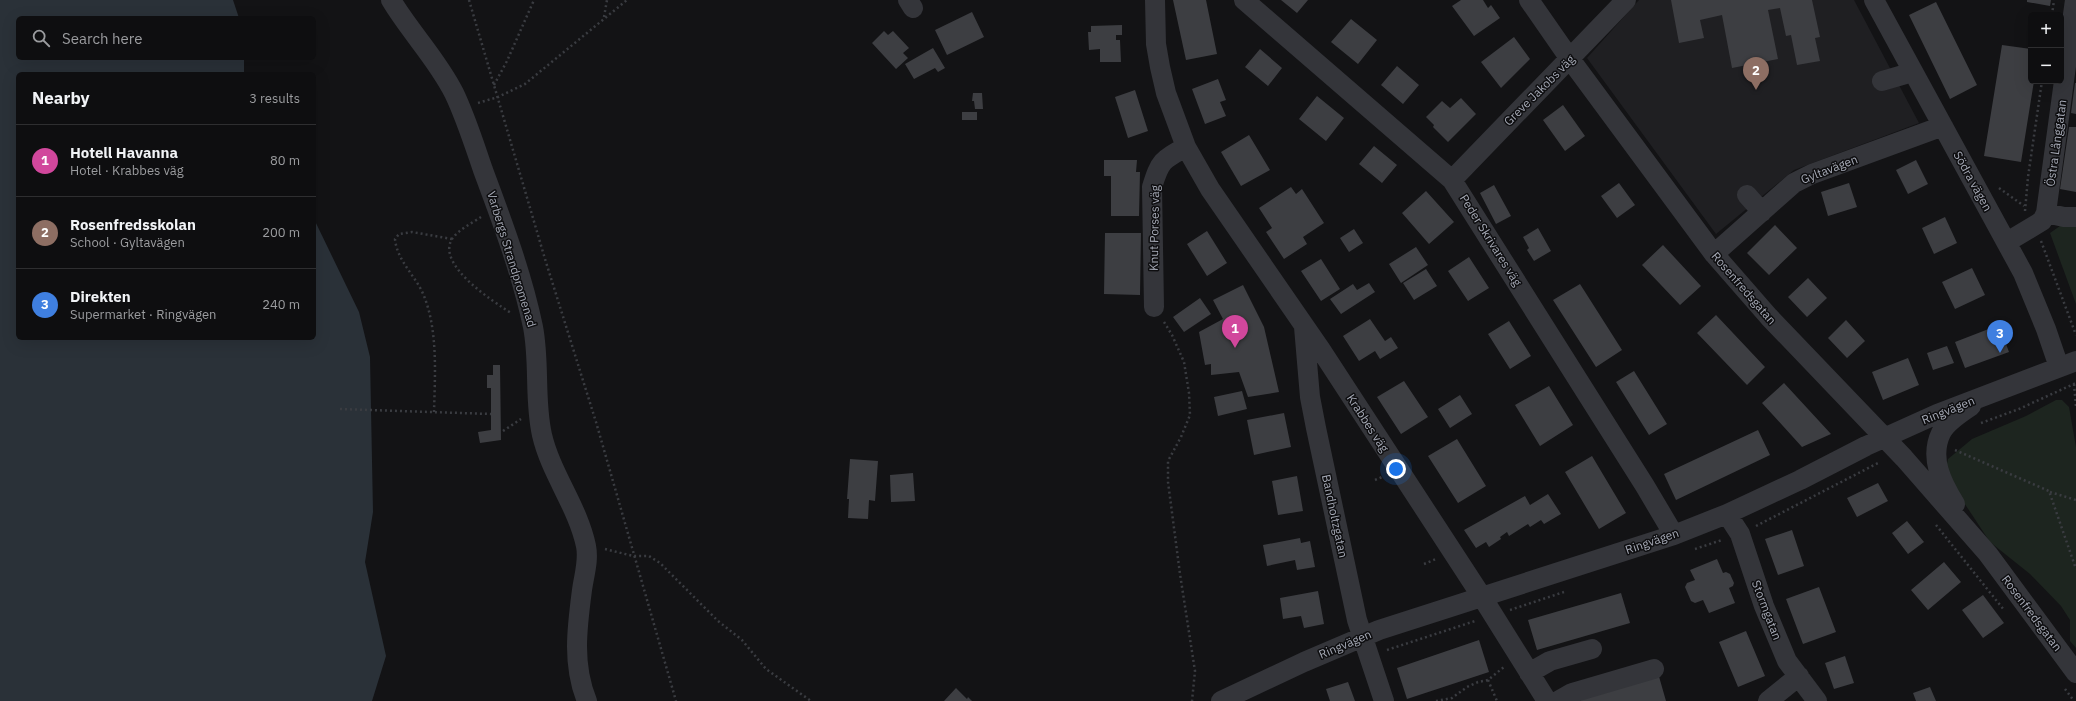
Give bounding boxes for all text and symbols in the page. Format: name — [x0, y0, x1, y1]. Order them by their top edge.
map controls — [2028, 12, 2064, 84]
button: + — [2028, 12, 2064, 48]
search box — [16, 16, 316, 60]
icon: search — [30, 27, 52, 49]
text: Search here — [62, 29, 142, 48]
button: − — [2028, 48, 2064, 84]
street label: Greve Jakobs väg — [1500, 51, 1578, 129]
pin: 2 — [1743, 57, 1769, 90]
text: Nearby — [32, 87, 90, 109]
text: 3 results — [249, 90, 300, 107]
street label: Östra Långgatan — [2042, 98, 2070, 188]
text: Hotell Havanna — [70, 143, 178, 162]
street label: Södra vägen — [1950, 148, 1996, 214]
street label: Gyltavägen — [1798, 151, 1860, 187]
text: 1 — [41, 152, 49, 169]
text: 80 m — [270, 152, 300, 169]
text: Hotel · Krabbes väg — [70, 162, 184, 179]
street label: Knut Porses väg — [1146, 184, 1162, 271]
street label: Varbergs Strandpromenad — [484, 189, 540, 329]
street label: Peder Skrivares väg — [1457, 191, 1526, 289]
text: Rosenfredsskolan — [70, 215, 196, 234]
text: 2 — [41, 224, 49, 241]
text: 200 m — [262, 224, 300, 241]
text: School · Gyltavägen — [70, 234, 185, 251]
street label: Rosenfredsgatan — [1708, 249, 1780, 327]
text: Direkten — [70, 287, 131, 306]
text: 3 — [41, 296, 49, 313]
text: 240 m — [262, 296, 300, 313]
text: Supermarket · Ringvägen — [70, 306, 217, 323]
pin: 1 — [1222, 315, 1248, 348]
pin: 3 — [1987, 320, 2013, 353]
street label: Krabbes väg — [1344, 391, 1393, 455]
street label: Ringvägen — [1919, 393, 1977, 427]
your location — [1386, 459, 1406, 479]
street label: Bandholtzgatan — [1319, 473, 1351, 559]
street label: Ringvägen — [1623, 525, 1681, 557]
street label: Rosenfredsgatan — [1999, 572, 2065, 654]
street label: Stormgatan — [1749, 578, 1785, 642]
street label: Ringvägen — [1316, 626, 1374, 662]

